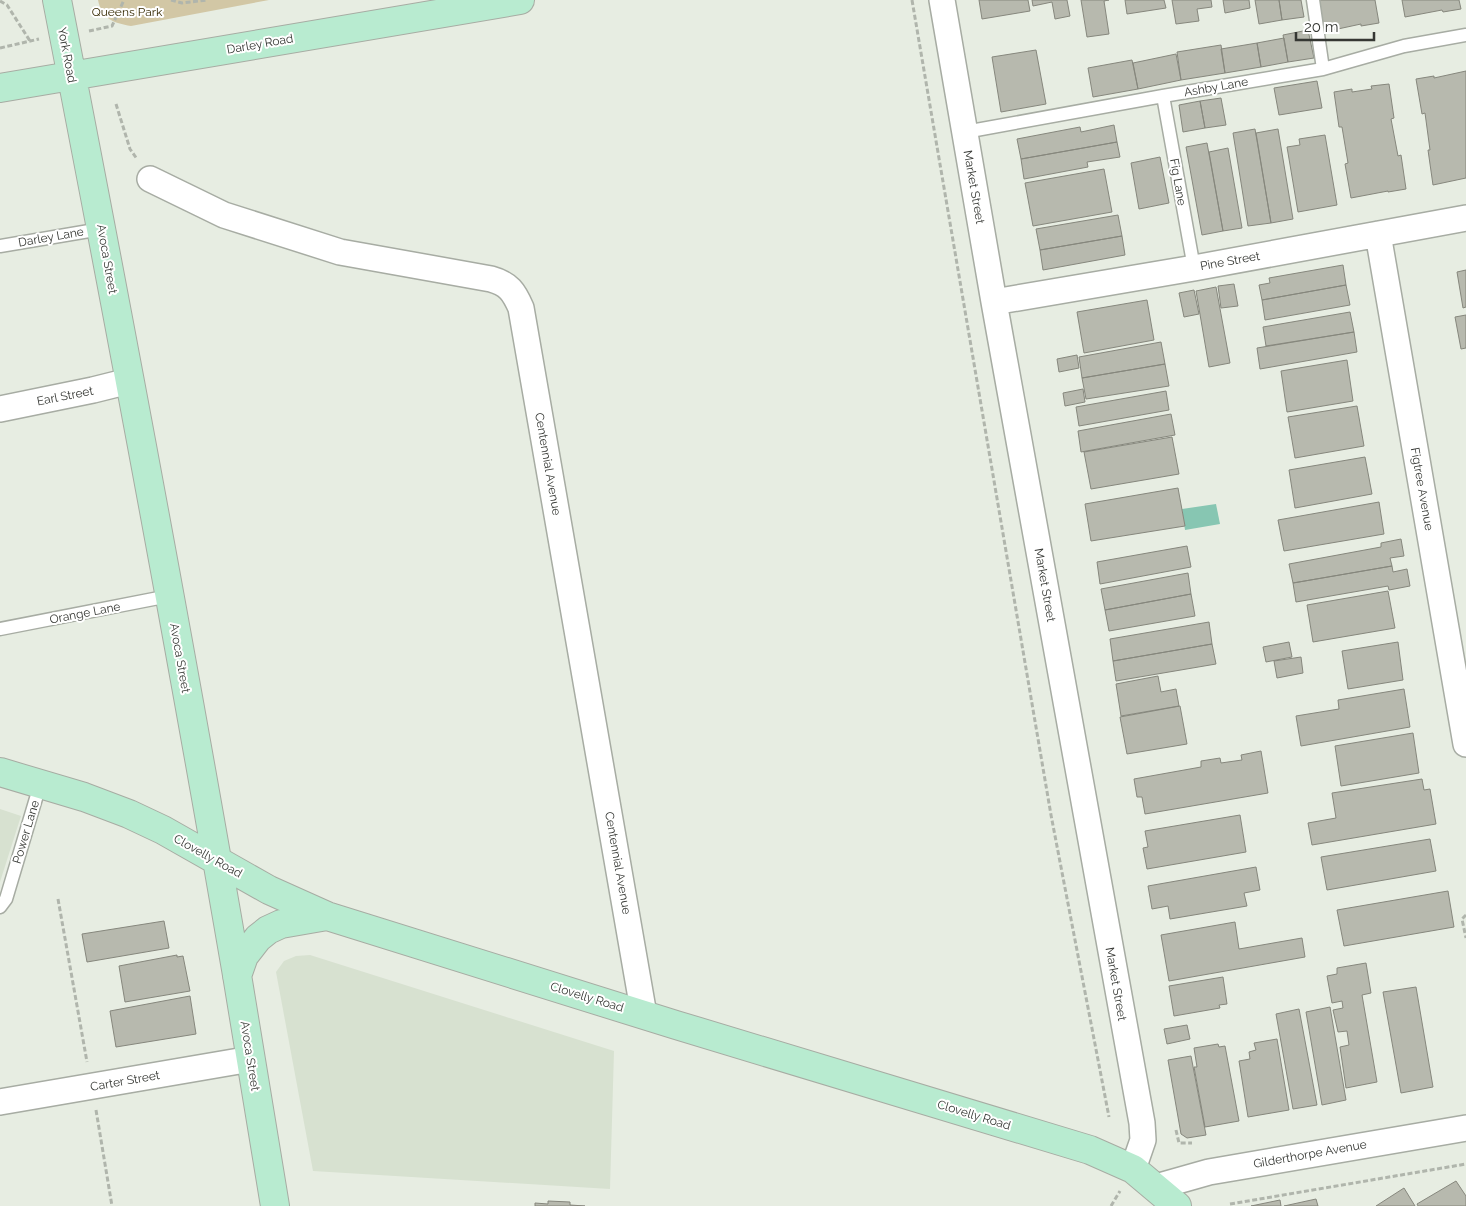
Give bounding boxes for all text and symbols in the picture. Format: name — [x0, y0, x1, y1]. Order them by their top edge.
park label: Queens Park — [92, 5, 163, 19]
scale bar — [1296, 10, 1374, 42]
text: 20 m — [1304, 18, 1339, 36]
street label: York Road — [55, 26, 79, 84]
street label: Darley Road — [226, 31, 294, 57]
street label: Ashby Lane — [1183, 74, 1249, 100]
street label: Market Street — [961, 149, 987, 225]
street label: Fig Lane — [1167, 157, 1189, 207]
street label: Avoca Street — [94, 223, 120, 295]
street label: Darley Lane — [17, 224, 85, 250]
street label: Pine Street — [1199, 249, 1261, 273]
street label: Earl Street — [36, 384, 94, 408]
street label: Centennial Avenue — [532, 412, 564, 516]
street label: Figtree Avenue — [1408, 446, 1436, 532]
street label: Market Street — [1032, 547, 1058, 623]
street label: Orange Lane — [48, 599, 122, 627]
street label: Avoca Street — [167, 622, 193, 694]
street label: Power Lane — [10, 799, 42, 865]
street label: Centennial Avenue — [602, 811, 634, 915]
street label: Clovelly Road — [171, 831, 245, 881]
street label: Market Street — [1103, 946, 1129, 1022]
street label: Clovelly Road — [549, 979, 625, 1015]
street label: Avoca Street — [238, 1020, 262, 1092]
street label: Carter Street — [89, 1068, 161, 1094]
street label: Clovelly Road — [936, 1097, 1012, 1133]
street label: Gilderthorpe Avenue — [1252, 1137, 1368, 1171]

